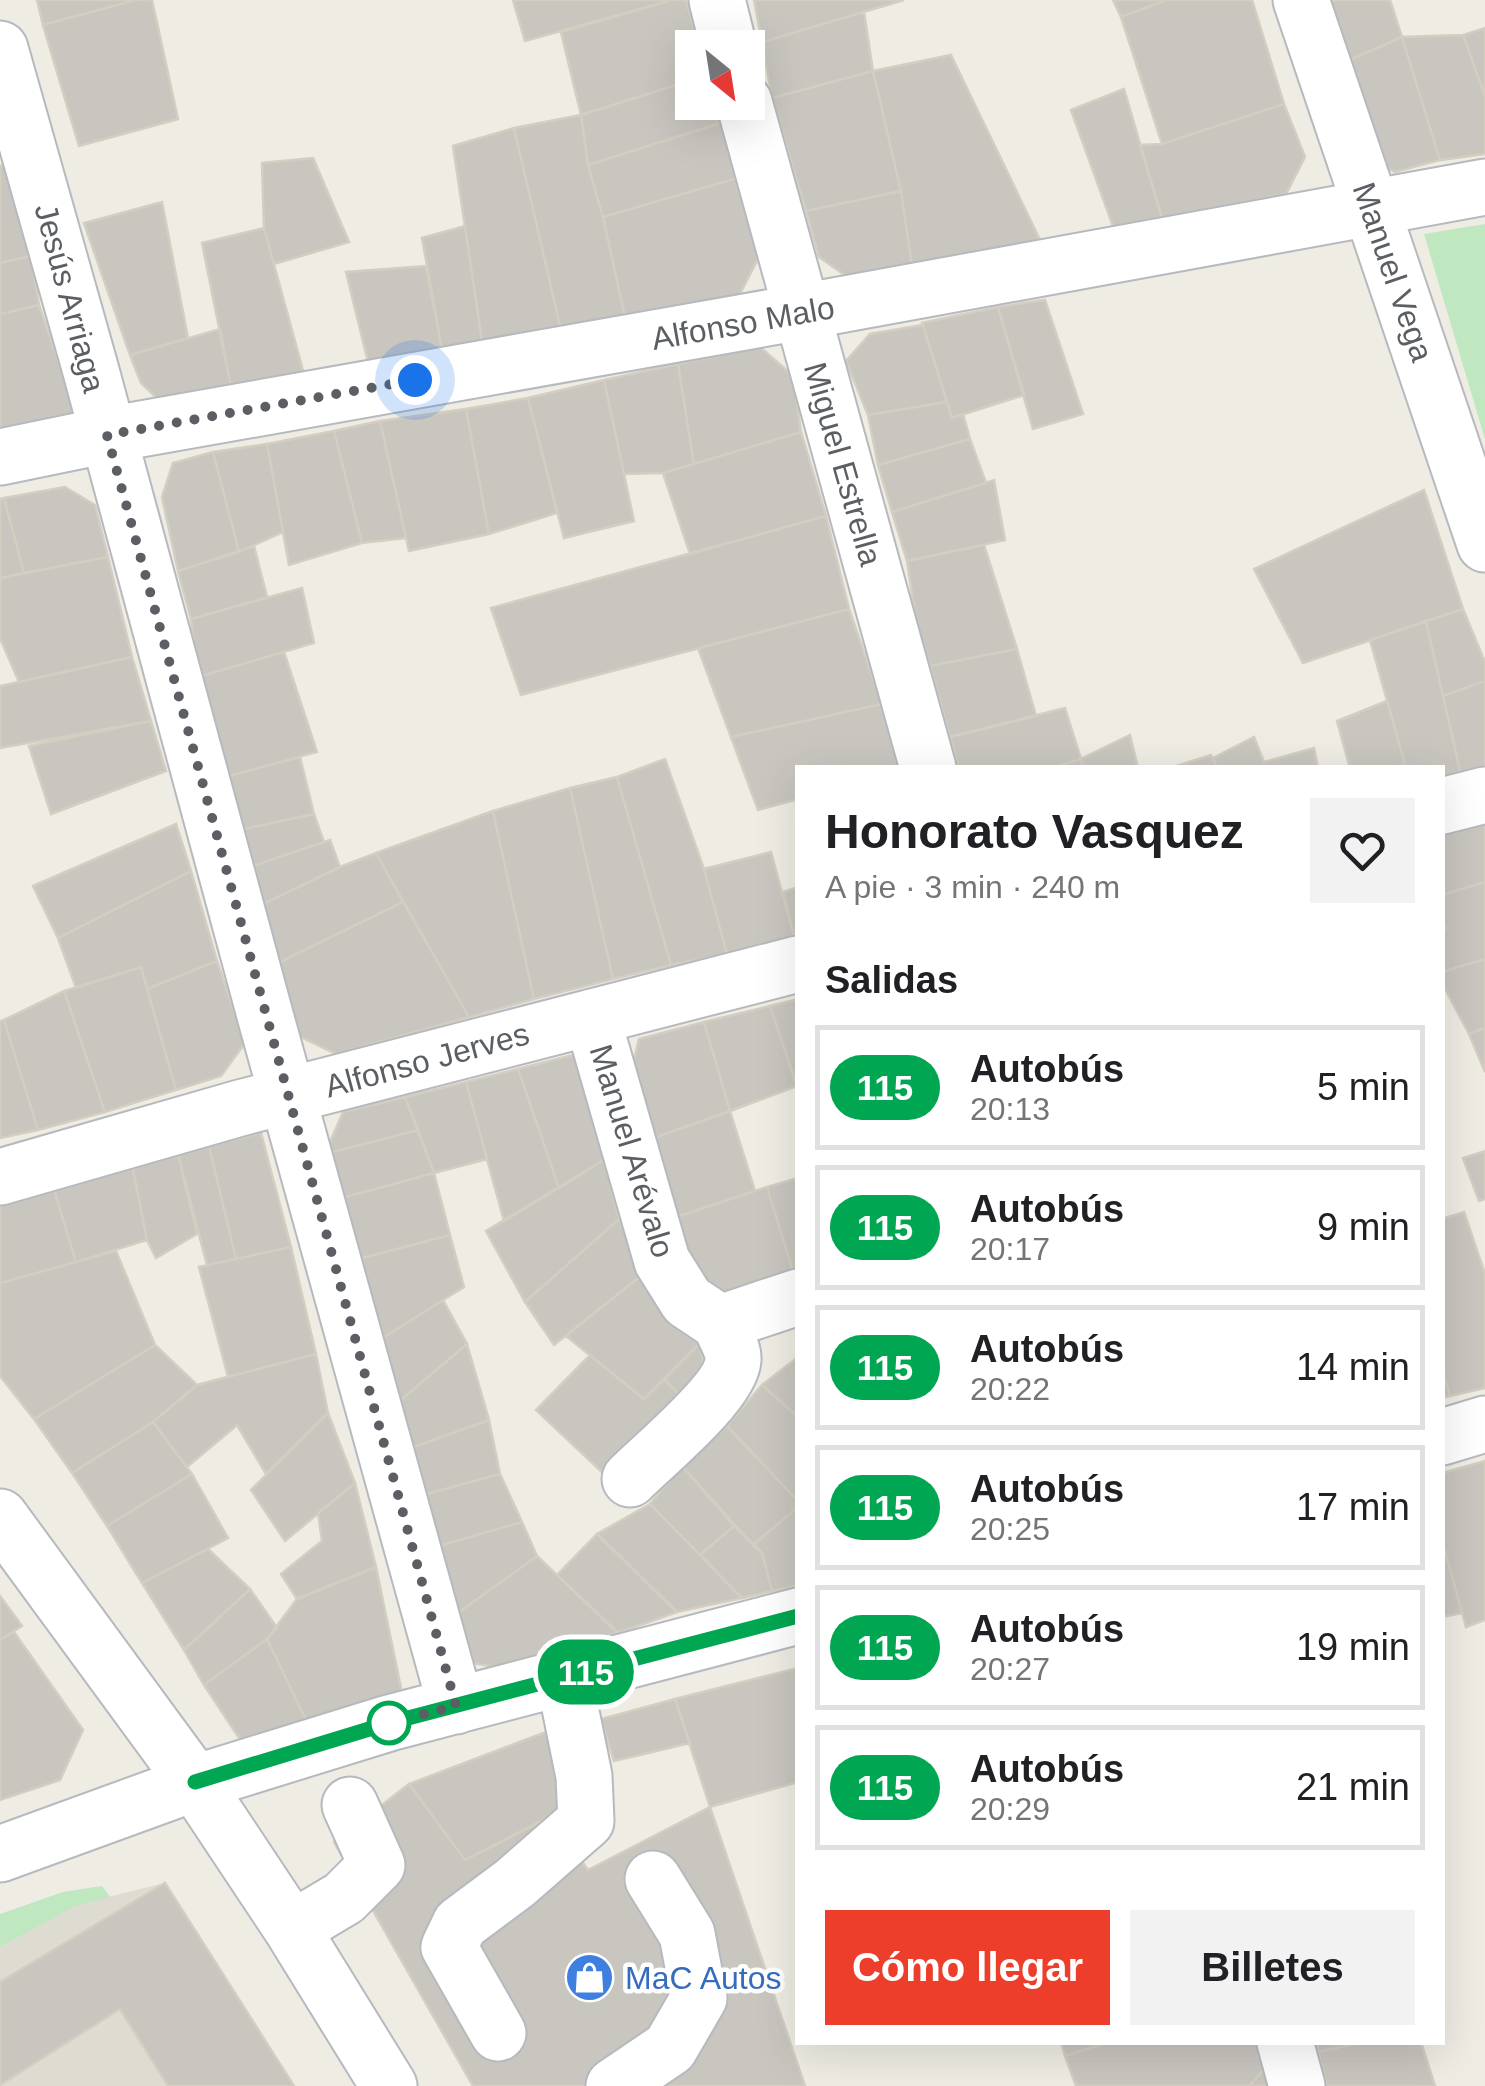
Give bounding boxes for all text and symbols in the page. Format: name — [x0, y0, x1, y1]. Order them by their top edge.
north arrow — [675, 30, 765, 120]
map controls — [675, 30, 765, 120]
street label: Manuel Vega — [1346, 178, 1440, 366]
street label: Jesús Arriaga — [28, 200, 113, 396]
street label: Alfonso Malo — [649, 289, 837, 357]
your location — [390, 355, 440, 405]
street label: Miguel Estrella — [797, 358, 889, 570]
button: heart — [1310, 798, 1415, 903]
text: Honorato Vasquez — [825, 805, 1244, 858]
text: A pie · 3 min · 240 m — [825, 869, 1120, 905]
text: Salidas — [825, 959, 958, 1001]
street label: Alfonso Jerves — [321, 1015, 533, 1105]
street label: Manuel Arévalo — [583, 1040, 681, 1262]
text: Autobús — [970, 1048, 1124, 1090]
text: 5 min — [1317, 1066, 1410, 1108]
text: 115 — [857, 1068, 913, 1107]
text: 20:13 — [970, 1091, 1050, 1127]
text: Autobús — [970, 1188, 1124, 1230]
text: 9 min — [1317, 1206, 1410, 1248]
text: 115 — [857, 1208, 913, 1247]
text: 20:17 — [970, 1231, 1050, 1267]
text: Autobús — [970, 1328, 1124, 1370]
text: 14 min — [1296, 1346, 1410, 1388]
text: 115 — [857, 1348, 913, 1387]
text: 20:22 — [970, 1371, 1050, 1407]
text: Autobús — [970, 1468, 1124, 1510]
text: 17 min — [1296, 1486, 1410, 1528]
text: 115 — [857, 1488, 913, 1527]
text: 20:25 — [970, 1511, 1050, 1547]
text: Autobús — [970, 1608, 1124, 1650]
text: 19 min — [1296, 1626, 1410, 1668]
text: 115 — [857, 1628, 913, 1667]
line badge: 115 — [528, 1640, 644, 1704]
text: 20:27 — [970, 1651, 1050, 1687]
text: 115 — [558, 1653, 614, 1692]
unlabelled marker — [368, 1702, 410, 1744]
text: Autobús — [970, 1748, 1124, 1790]
text: 21 min — [1296, 1766, 1410, 1808]
text: 115 — [857, 1768, 913, 1807]
text: 20:29 — [970, 1791, 1050, 1827]
button: Cómo llegar — [825, 1910, 1110, 2025]
button: Billetes — [1130, 1910, 1415, 2025]
shop icon: MaC Autos — [564, 1952, 616, 2004]
place label: MaC Autos — [625, 1960, 782, 1996]

